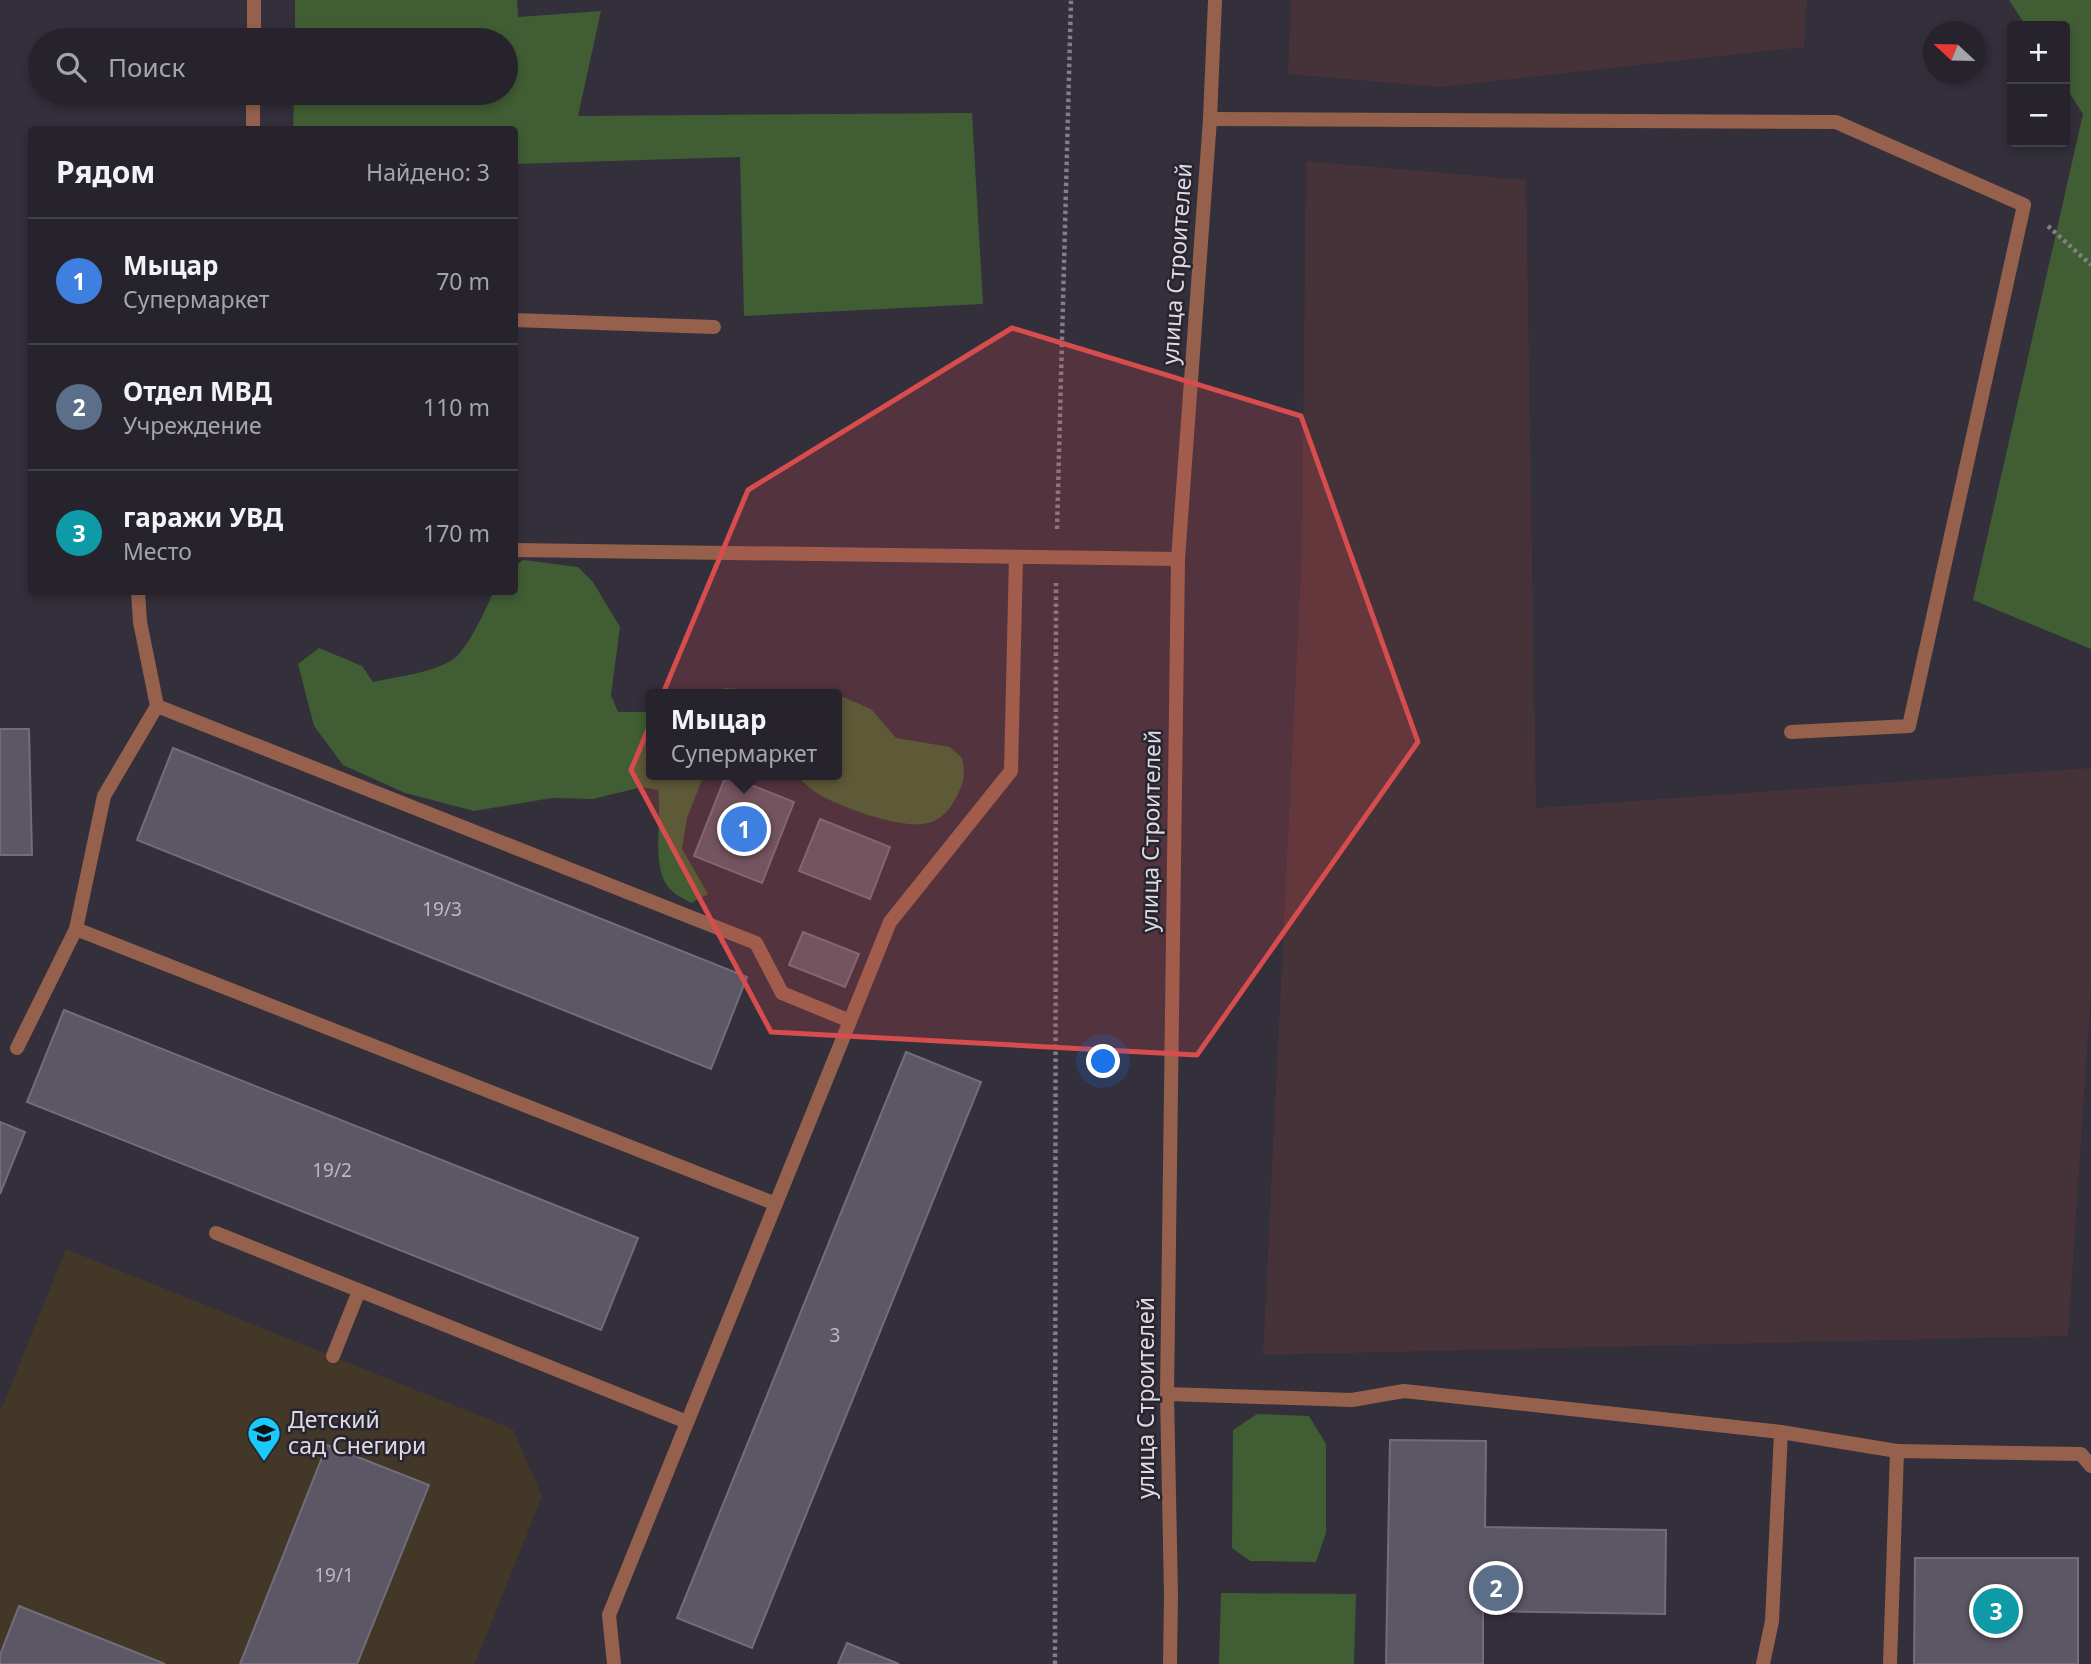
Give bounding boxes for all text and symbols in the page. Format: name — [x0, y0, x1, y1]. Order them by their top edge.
north arrow — [1923, 21, 1986, 84]
map controls — [2007, 21, 2070, 147]
button: + — [2007, 21, 2070, 84]
search box — [28, 28, 518, 105]
icon: search — [52, 48, 90, 86]
text: Поиск — [108, 49, 185, 85]
button: − — [2007, 84, 2070, 147]
text: Рядом — [56, 151, 155, 192]
text: Найдено: 3 — [366, 156, 490, 188]
street label: улица Строителей — [1153, 162, 1199, 366]
text: Мыцар — [123, 247, 219, 283]
text: 1 — [72, 265, 86, 297]
text: 70 m — [436, 265, 490, 297]
text: Супермаркет — [123, 283, 269, 315]
text: Отдел МВД — [123, 373, 272, 409]
text: 2 — [72, 391, 86, 423]
text: 110 m — [423, 391, 490, 423]
text: Учреждение — [123, 409, 262, 441]
text: гаражи УВД — [123, 499, 283, 535]
text: 3 — [72, 517, 86, 549]
text: 170 m — [423, 517, 490, 549]
text: Место — [123, 535, 192, 567]
popup — [646, 689, 842, 780]
text: Мыцар — [671, 701, 766, 737]
street label: улица Строителей — [1132, 730, 1168, 932]
text: Супермаркет — [671, 737, 817, 769]
pin: 1 — [721, 803, 767, 855]
house number: 19/3 — [422, 896, 462, 922]
your location — [1086, 1044, 1120, 1078]
house number: 19/2 — [312, 1157, 352, 1183]
street label: улица Строителей — [1129, 1297, 1161, 1499]
house number: 3 — [830, 1322, 840, 1348]
place label: Детский сад Снегири — [288, 1403, 426, 1461]
school or university icon: Детский сад Снегири — [245, 1414, 283, 1463]
house number: 19/1 — [314, 1562, 354, 1588]
pin: 2 — [1473, 1562, 1519, 1614]
pin: 3 — [1973, 1585, 2019, 1637]

